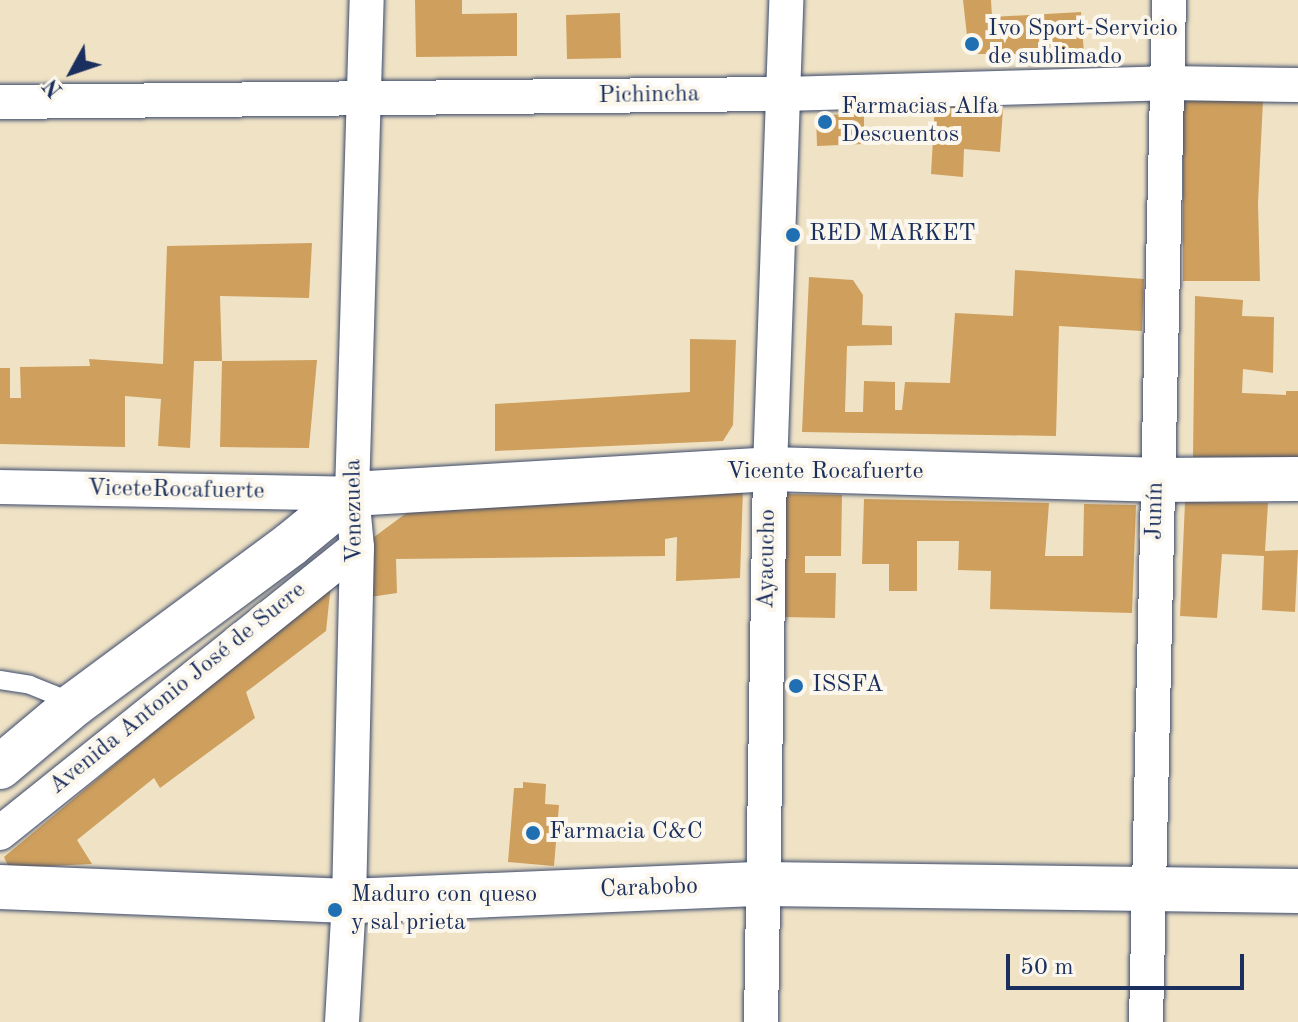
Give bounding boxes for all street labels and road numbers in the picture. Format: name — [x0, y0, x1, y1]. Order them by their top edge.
street label: Pichincha — [598, 81, 700, 111]
street label: Venezuela — [340, 459, 370, 563]
street label: Vicente Rocafuerte — [726, 459, 924, 487]
street label: ViceteRocafuerte — [87, 475, 265, 507]
street label: Junín — [1141, 482, 1171, 540]
street label: Ayacucho — [753, 509, 783, 609]
street label: Avenida Antonio José de Sucre — [44, 576, 312, 802]
street label: Carabobo — [600, 873, 698, 905]

